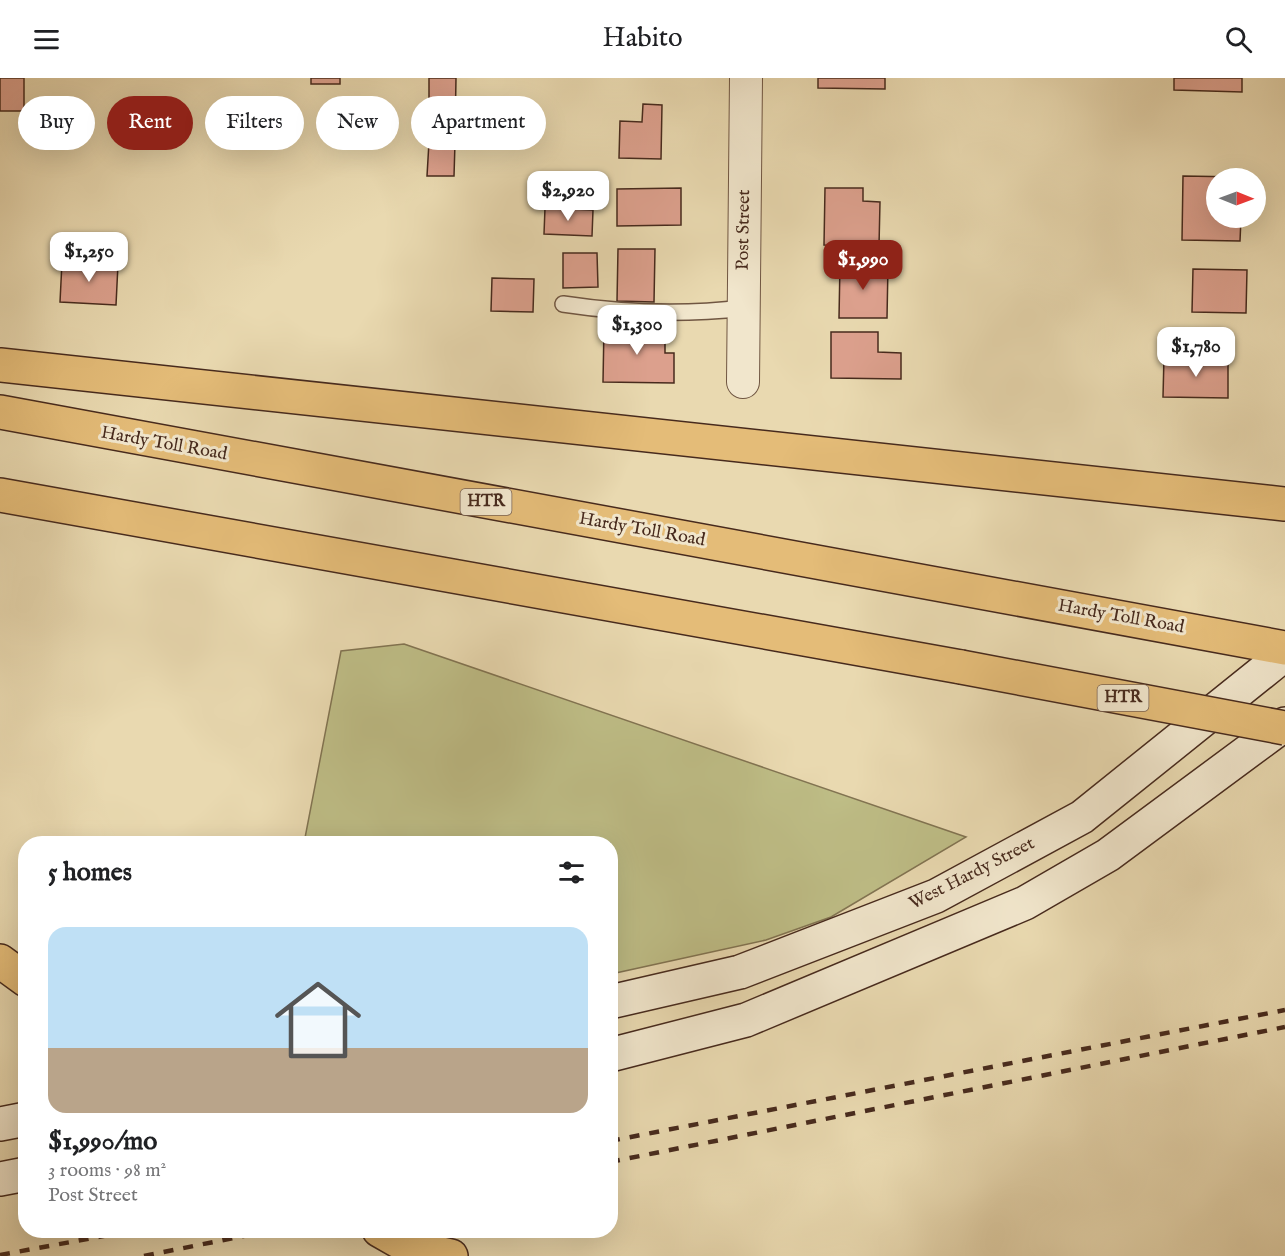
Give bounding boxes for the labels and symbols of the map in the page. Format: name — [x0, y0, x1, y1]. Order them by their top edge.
north arrow — [1206, 168, 1266, 228]
pin: $2,920 — [519, 171, 617, 222]
street label: Post Street — [732, 189, 756, 271]
pin: $1,250 — [40, 232, 138, 283]
pin: $1,990 — [814, 240, 912, 291]
pin: $1,300 — [588, 305, 686, 356]
pin: $1,780 — [1147, 327, 1245, 378]
street label: Hardy Toll Road — [99, 422, 229, 466]
road number: HTR — [460, 489, 512, 515]
street label: Hardy Toll Road — [577, 508, 707, 552]
street label: Hardy Toll Road — [1056, 595, 1186, 639]
road number: HTR — [1098, 685, 1148, 711]
street label: West Hardy Street — [905, 832, 1039, 916]

